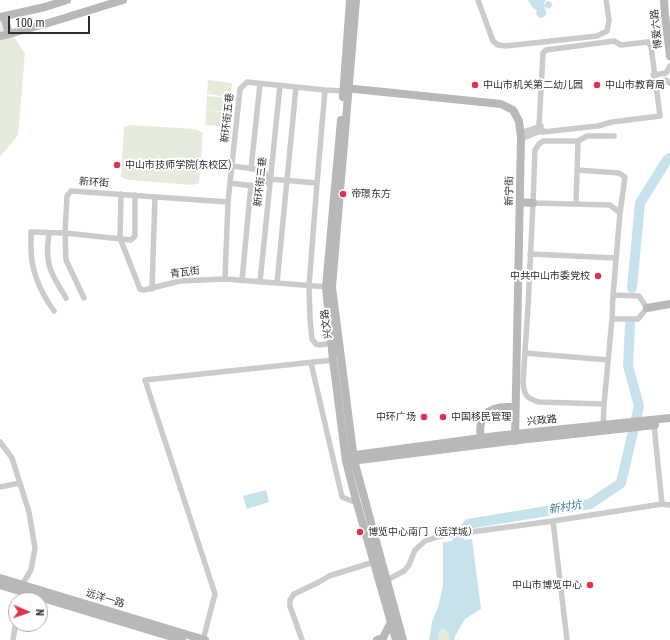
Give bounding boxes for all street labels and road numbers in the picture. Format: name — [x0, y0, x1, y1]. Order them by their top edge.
street label: 博爱六路 — [649, 8, 665, 50]
street label: 新环街五巷 — [219, 93, 237, 143]
street label: 新环街三巷 — [252, 157, 270, 207]
street label: 新环街 — [79, 176, 109, 190]
street label: 新宁街 — [504, 176, 516, 206]
street label: 青瓦街 — [169, 265, 201, 281]
street label: 兴文路 — [319, 308, 335, 340]
street label: 兴政路 — [526, 413, 558, 429]
street label: 远洋一路 — [84, 587, 126, 611]

